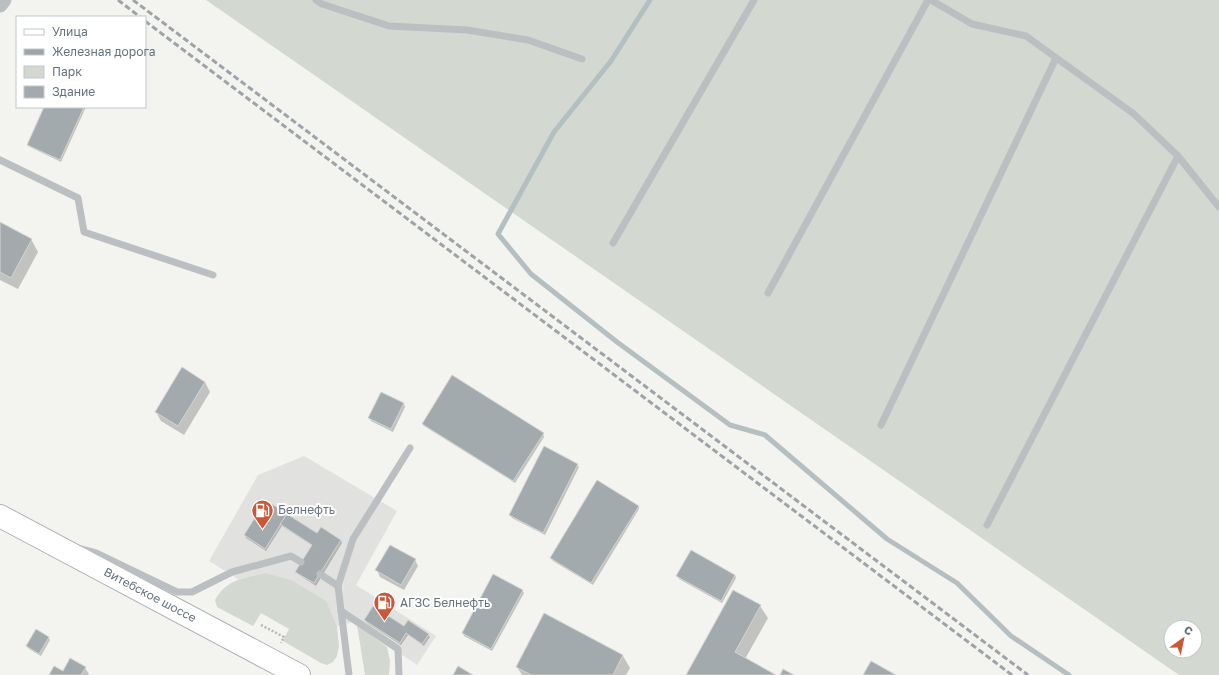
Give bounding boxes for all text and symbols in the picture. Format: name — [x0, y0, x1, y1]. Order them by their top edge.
legend — [16, 16, 146, 108]
text: Улица — [52, 24, 88, 39]
text: Железная дорога — [52, 44, 155, 59]
text: Парк — [52, 64, 82, 79]
text: Здание — [52, 84, 95, 99]
fuel station icon: Белнефть — [249, 497, 275, 530]
place label: Белнефть — [278, 502, 335, 517]
street label: Витебское шоссе — [101, 564, 199, 625]
fuel station icon: АГЗС Белнефть — [371, 590, 397, 623]
place label: АГЗС Белнефть — [400, 595, 490, 610]
north arrow — [1163, 619, 1203, 659]
text: С — [1182, 623, 1196, 638]

